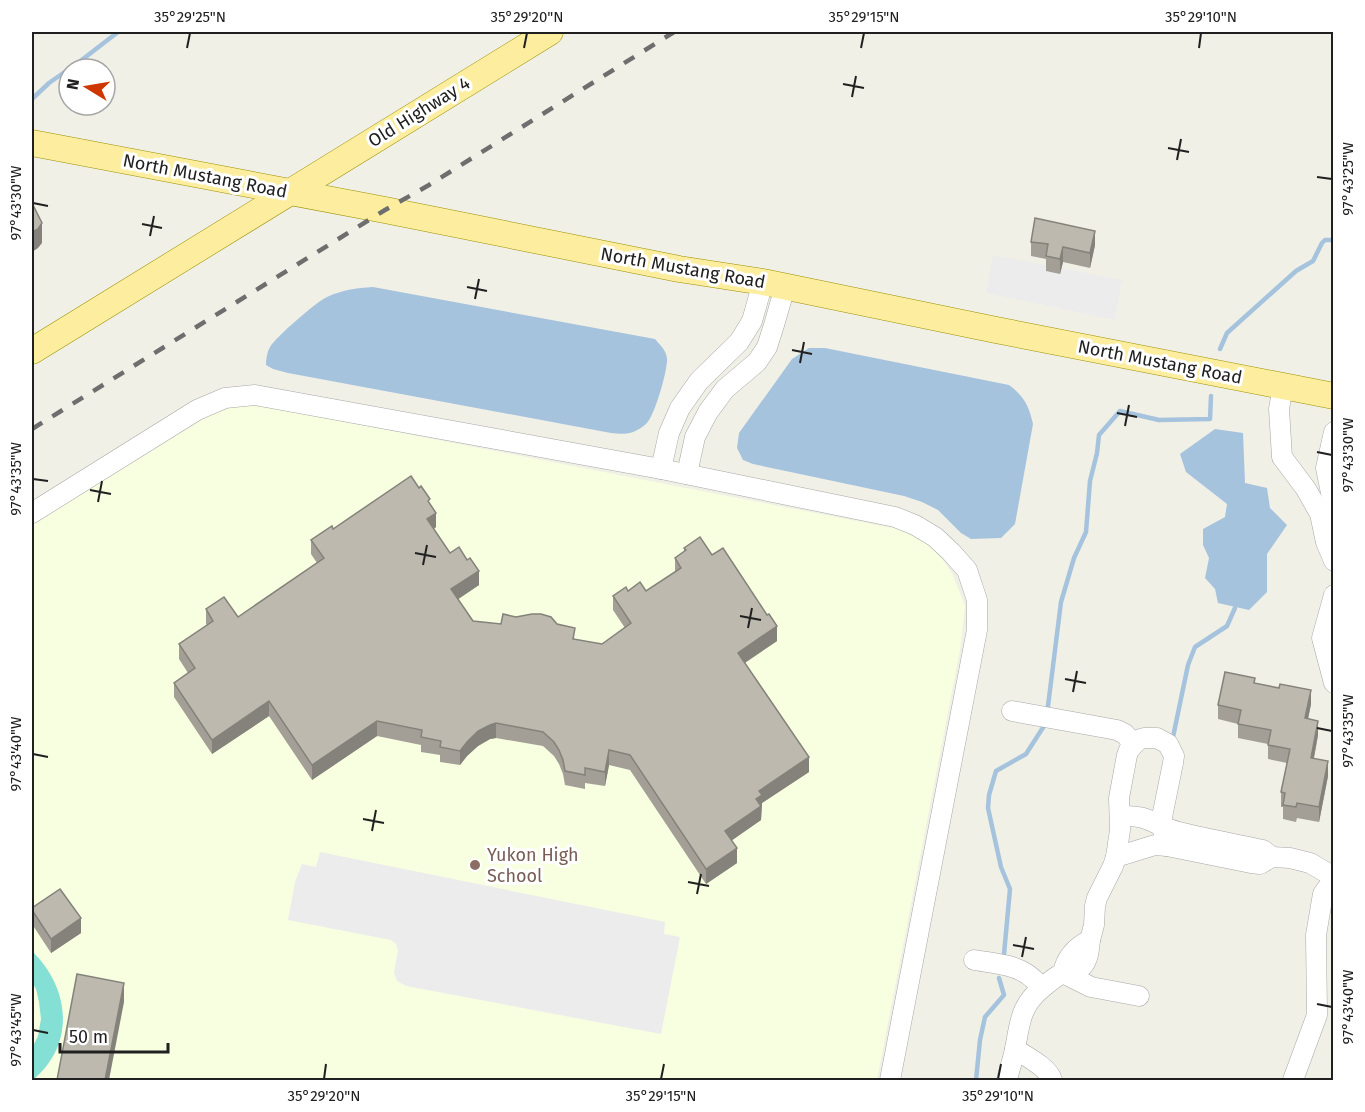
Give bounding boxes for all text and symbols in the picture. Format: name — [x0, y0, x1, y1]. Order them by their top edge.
text: 35°29'25"N — [154, 8, 226, 26]
text: 35°29'20"N — [490, 8, 564, 26]
text: 35°29'15"N — [829, 8, 899, 26]
text: 35°29'10"N — [1165, 8, 1237, 26]
north arrow — [57, 57, 117, 117]
street label: Old Highway 4 — [364, 72, 474, 152]
text: N — [62, 77, 83, 91]
text: 97°43'25"W — [1339, 142, 1357, 216]
street label: North Mustang Road — [121, 149, 289, 203]
text: 97°43'30"W — [7, 165, 25, 240]
street label: North Mustang Road — [599, 243, 767, 293]
street label: North Mustang Road — [1076, 335, 1244, 389]
text: 97°43'30"W — [1339, 417, 1357, 492]
text: 97°43'35"W — [7, 442, 25, 516]
text: 97°43'35"W — [1339, 694, 1357, 768]
text: 97°43'40"W — [7, 716, 25, 791]
place label: Yukon High School — [487, 844, 579, 887]
marker: Yukon High School — [468, 858, 482, 872]
text: 97°43'40"W — [1339, 969, 1357, 1044]
text: 97°43'45"W — [7, 993, 25, 1067]
scale bar — [60, 1016, 168, 1054]
text: 50 m — [69, 1026, 108, 1048]
text: 35°29'20"N — [287, 1087, 361, 1105]
text: 35°29'15"N — [626, 1087, 696, 1105]
text: 35°29'10"N — [962, 1087, 1034, 1105]

